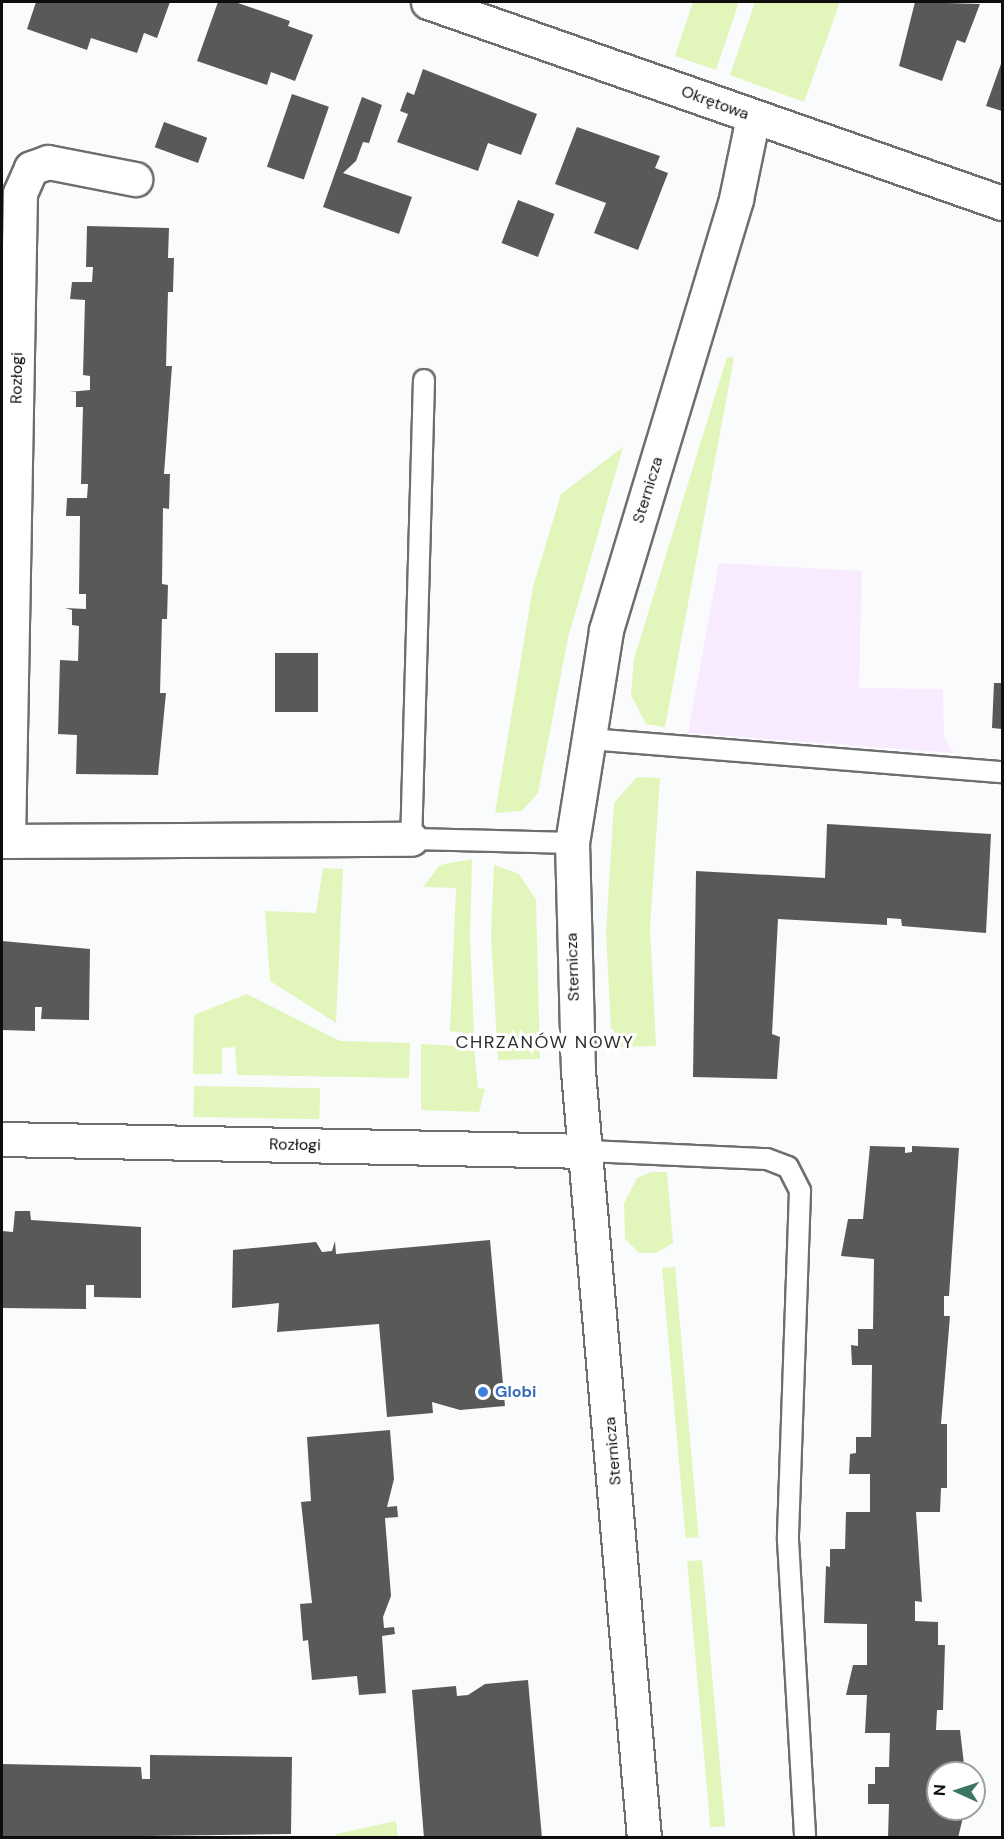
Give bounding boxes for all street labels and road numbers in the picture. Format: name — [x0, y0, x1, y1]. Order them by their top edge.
street label: Okrętowa — [678, 82, 752, 124]
street label: Rozłogi — [7, 352, 27, 404]
street label: Sternicza — [629, 454, 667, 526]
street label: Sternicza — [562, 932, 584, 1002]
street label: Rozłogi — [269, 1135, 321, 1155]
street label: Sternicza — [600, 1416, 626, 1486]

